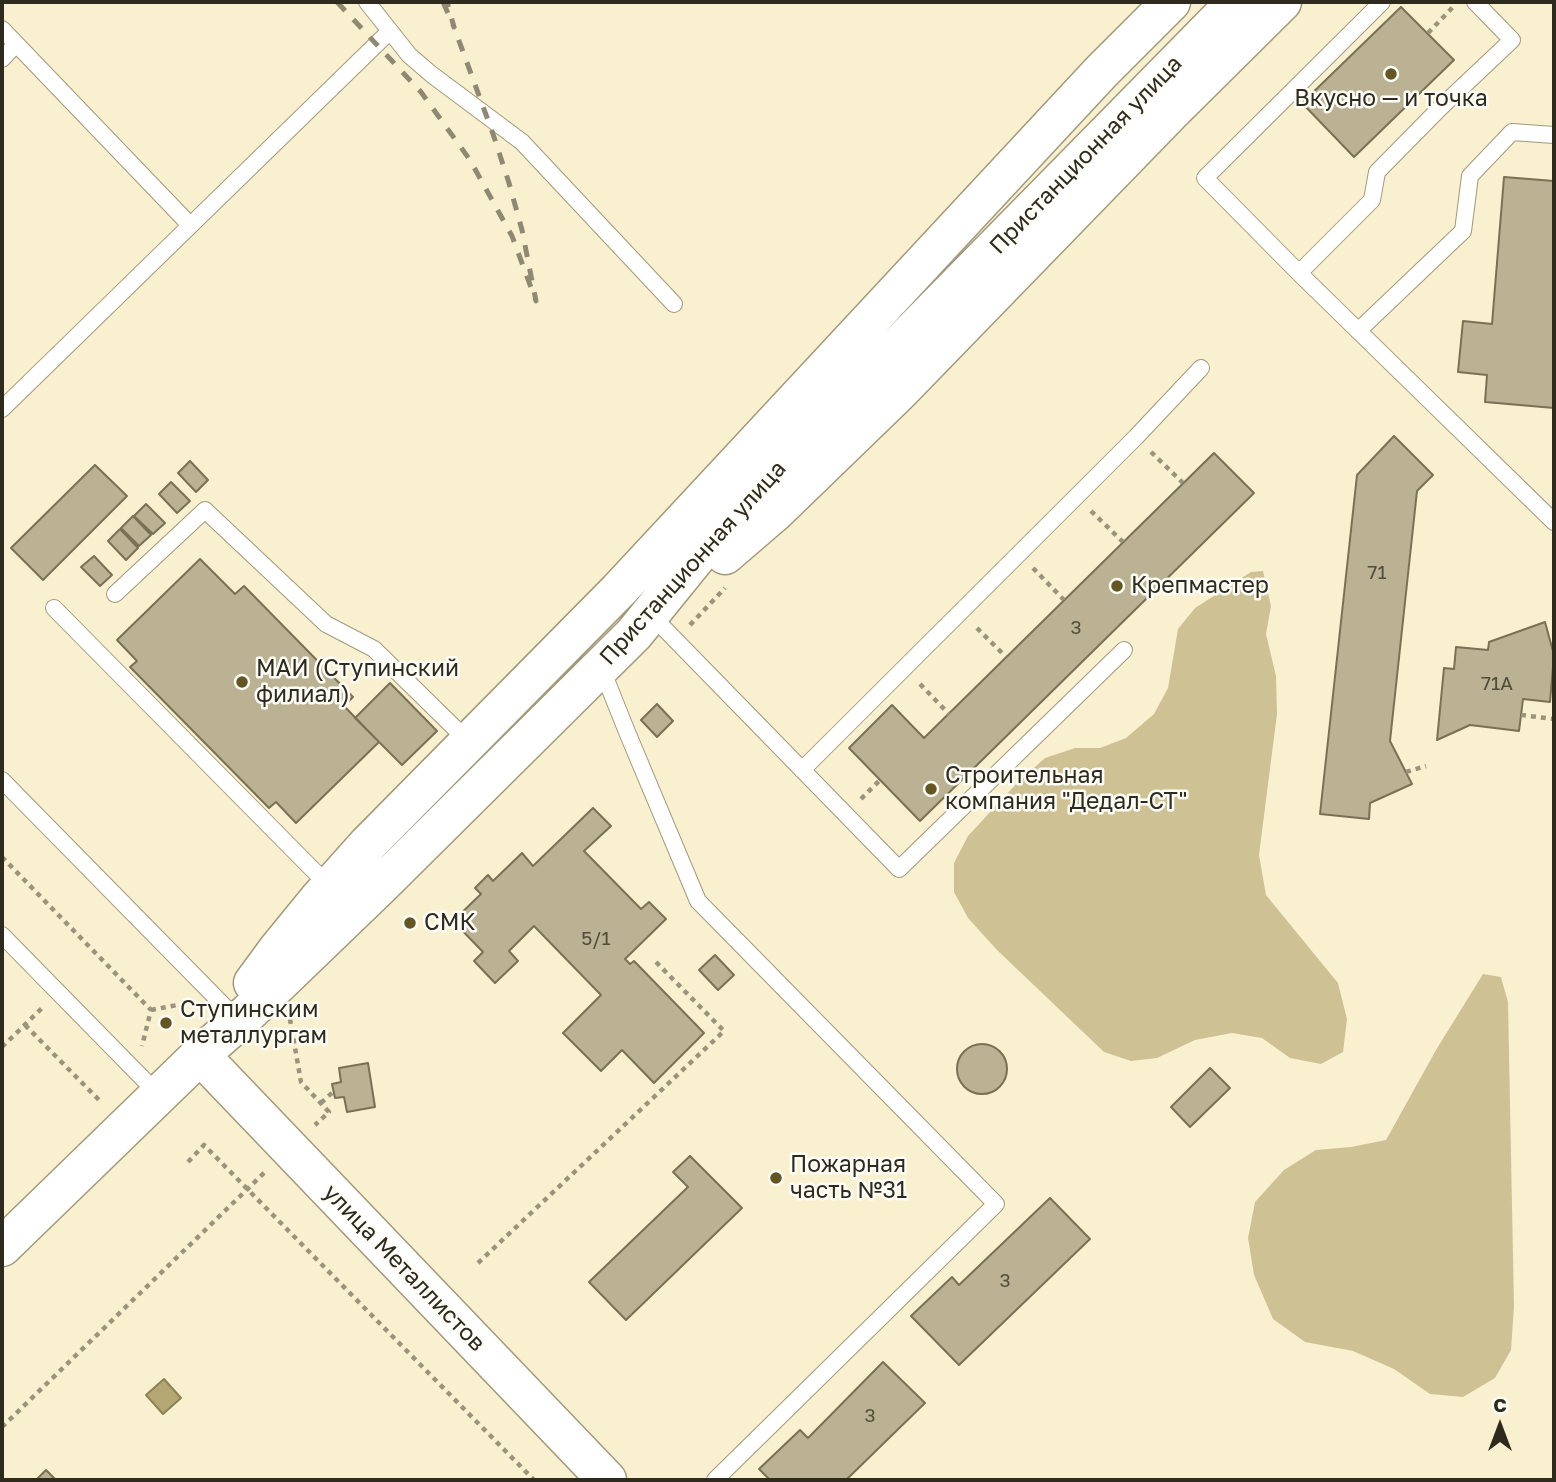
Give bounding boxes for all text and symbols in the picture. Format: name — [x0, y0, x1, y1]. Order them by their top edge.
street label: Пристанционная улица — [984, 50, 1188, 260]
marker: Вкусно — и точка — [1383, 66, 1399, 82]
place label: Вкусно — и точка — [1294, 85, 1488, 113]
street label: Пристанционная улица — [594, 455, 792, 671]
house number: 71 — [1367, 562, 1387, 584]
place label: Крепмастер — [1131, 572, 1269, 600]
marker: Крепмастер — [1109, 578, 1125, 594]
house number: 3 — [1070, 617, 1082, 639]
place label: МАИ (Ступинский филиал) — [256, 655, 459, 709]
house number: 71А — [1481, 673, 1513, 695]
marker: МАИ (Ступинский филиал) — [234, 674, 250, 690]
place label: Строительная компания "Дедал-СТ" — [945, 762, 1188, 816]
marker: Строительная компания "Дедал-СТ" — [923, 781, 939, 797]
place label: СМК — [424, 909, 476, 937]
marker: СМК — [402, 915, 418, 931]
house number: 5/1 — [581, 928, 611, 950]
place label: Ступинским металлургам — [180, 996, 327, 1050]
marker: Ступинским металлургам — [158, 1015, 174, 1031]
place label: Пожарная часть №31 — [790, 1151, 907, 1205]
marker: Пожарная часть №31 — [768, 1170, 784, 1186]
street label: улица Металлистов — [317, 1179, 491, 1357]
house number: 3 — [999, 1270, 1011, 1292]
north arrow — [1465, 1391, 1535, 1461]
text: С — [1493, 1393, 1507, 1416]
house number: 3 — [864, 1405, 876, 1427]

